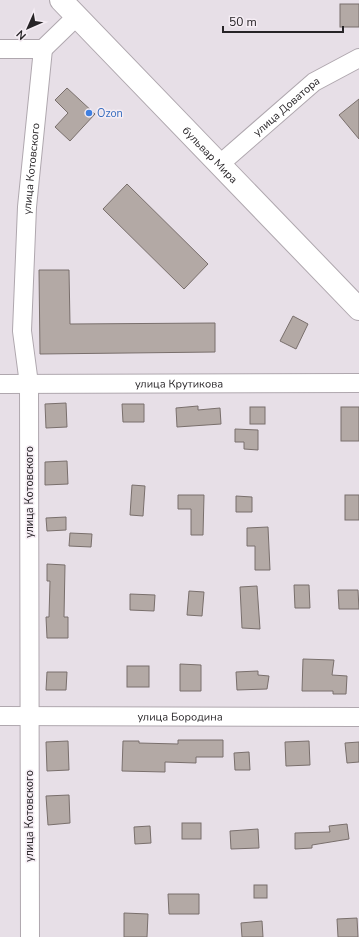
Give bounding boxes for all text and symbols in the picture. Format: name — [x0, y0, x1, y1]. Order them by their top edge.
north arrow — [8, 8, 48, 48]
scale bar — [223, 8, 343, 34]
text: 50 m — [229, 14, 257, 30]
text: N — [13, 27, 29, 43]
street label: улица Доватора — [250, 73, 322, 139]
place label: Ozon — [97, 106, 123, 121]
marker: Ozon — [84, 108, 94, 118]
street label: улица Котовского — [19, 122, 43, 215]
street label: бульвар Мира — [179, 123, 241, 186]
street label: улица Крутикова — [135, 376, 223, 391]
street label: улица Котовского — [22, 446, 37, 538]
street label: улица Бородина — [137, 709, 223, 724]
street label: улица Котовского — [22, 770, 37, 862]

